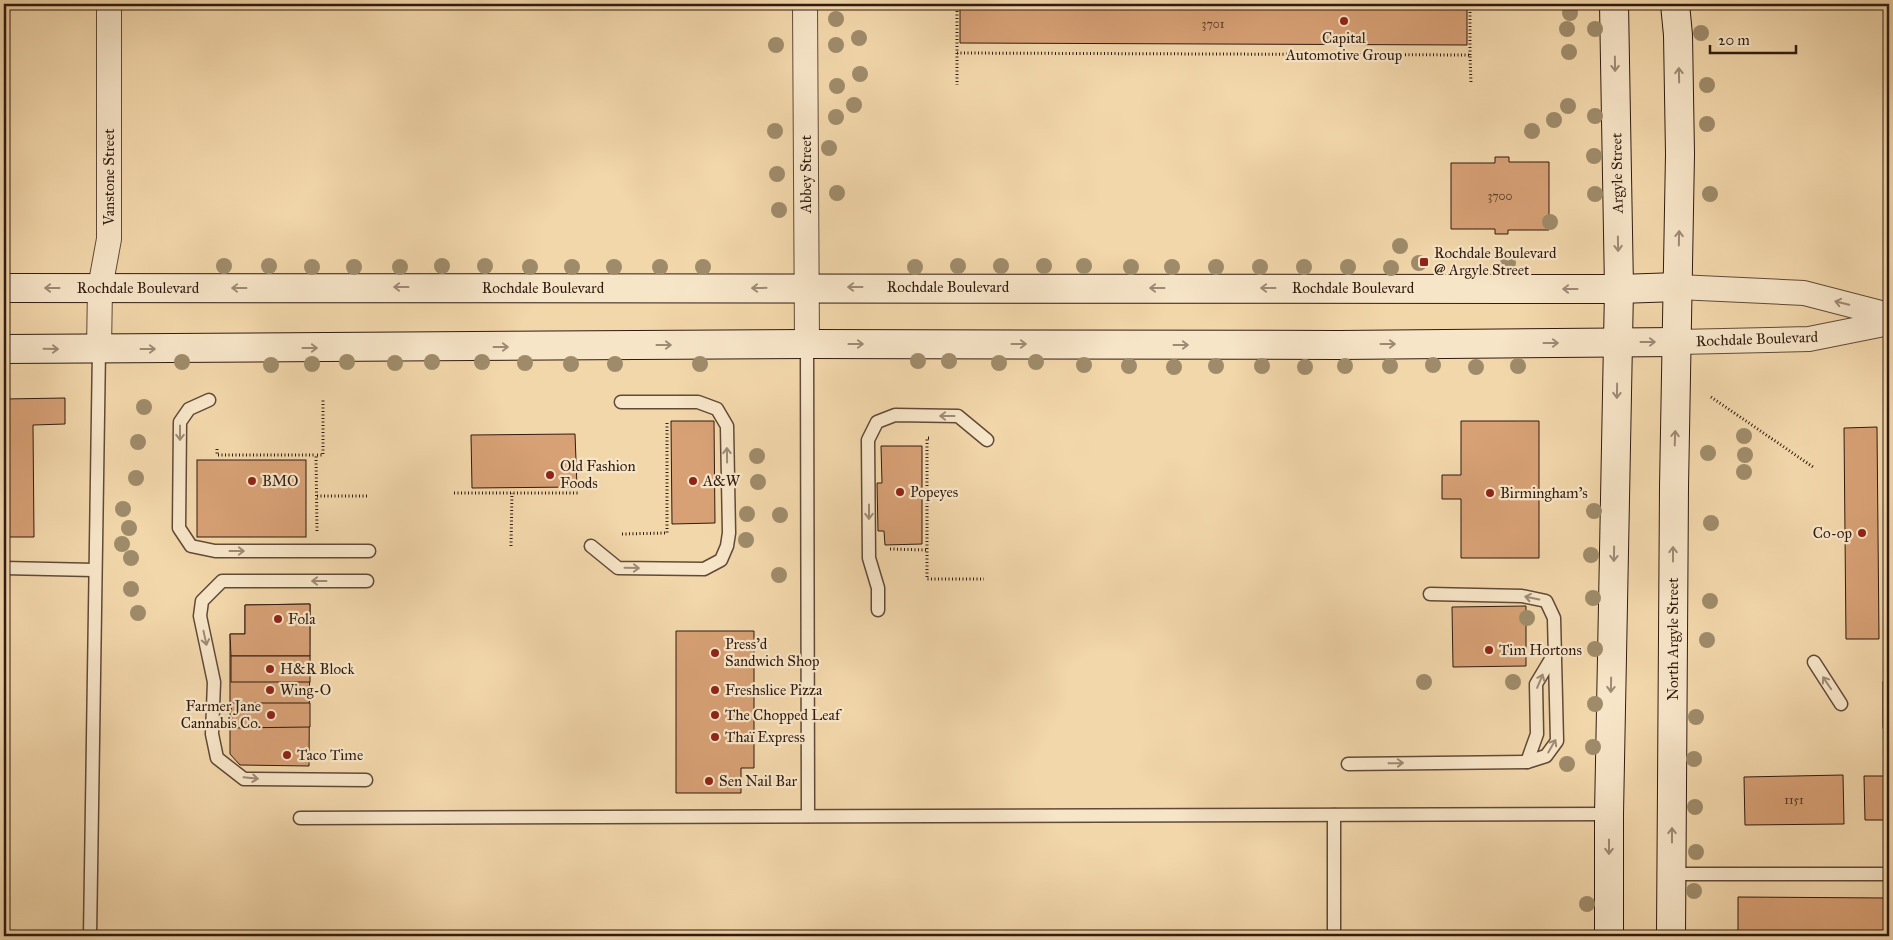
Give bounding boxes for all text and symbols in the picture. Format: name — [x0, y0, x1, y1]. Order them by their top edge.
marker: Capital Automotive Group — [1338, 15, 1350, 27]
house number: 3701 — [1202, 17, 1225, 31]
scale bar — [1710, 22, 1797, 54]
place label: Capital Automotive Group — [1285, 29, 1402, 64]
text: 20 m — [1718, 31, 1750, 49]
one-way arrow — [1610, 56, 1620, 72]
one-way arrow — [1674, 68, 1683, 84]
street label: Vanstone Street — [100, 128, 118, 227]
street label: Argyle Street — [1607, 132, 1627, 214]
street label: Abbey Street — [797, 134, 815, 214]
house number: 3700 — [1487, 189, 1513, 203]
one-way arrow — [1674, 230, 1684, 246]
one-way arrow — [1613, 236, 1623, 252]
place label: Rochdale Boulevard @ Argyle Street — [1434, 244, 1557, 279]
marker: Rochdale Boulevard @ Argyle Street — [1418, 256, 1430, 268]
street label: Rochdale Boulevard — [887, 278, 1010, 296]
street label: Rochdale Boulevard — [77, 279, 200, 297]
street label: Rochdale Boulevard — [482, 279, 605, 297]
street label: Rochdale Boulevard — [1292, 279, 1415, 297]
one-way arrow — [394, 282, 410, 292]
one-way arrow — [847, 282, 863, 292]
one-way arrow — [44, 283, 60, 293]
one-way arrow — [231, 283, 247, 292]
one-way arrow — [1149, 283, 1166, 293]
one-way arrow — [1260, 283, 1276, 293]
one-way arrow — [751, 284, 767, 293]
one-way arrow — [1563, 284, 1579, 294]
one-way arrow — [1835, 298, 1851, 307]
street label: Rochdale Boulevard — [1696, 328, 1819, 350]
one-way arrow — [1639, 337, 1655, 347]
one-way arrow — [1542, 338, 1558, 348]
one-way arrow — [848, 339, 864, 349]
one-way arrow — [1010, 339, 1026, 349]
one-way arrow — [1380, 339, 1396, 349]
one-way arrow — [1172, 340, 1189, 350]
one-way arrow — [656, 341, 672, 350]
one-way arrow — [493, 342, 509, 352]
one-way arrow — [302, 343, 318, 353]
one-way arrow — [43, 344, 59, 354]
one-way arrow — [139, 344, 155, 353]
one-way arrow — [1612, 382, 1622, 399]
one-way arrow — [939, 411, 956, 421]
one-way arrow — [175, 424, 185, 441]
one-way arrow — [1670, 430, 1680, 446]
one-way arrow — [723, 448, 732, 464]
place label: Old Fashion Foods — [560, 457, 636, 492]
marker: Old Fashion Foods — [544, 469, 556, 481]
place label: BMO — [262, 472, 299, 490]
place label: A&W — [702, 472, 741, 490]
marker: BMO — [246, 475, 258, 487]
marker: A&W — [687, 475, 699, 487]
place label: Popeyes — [910, 483, 958, 501]
place label: Birmingham's — [1500, 484, 1588, 502]
marker: Popeyes — [894, 486, 906, 498]
marker: Birmingham's — [1484, 487, 1496, 499]
one-way arrow — [864, 503, 873, 519]
place label: Co-op — [1813, 524, 1852, 542]
marker: Co-op — [1856, 527, 1868, 539]
one-way arrow — [1609, 545, 1619, 561]
one-way arrow — [228, 546, 244, 556]
one-way arrow — [1669, 546, 1678, 562]
one-way arrow — [624, 564, 640, 573]
one-way arrow — [311, 576, 327, 586]
street label: North Argyle Street — [1664, 577, 1682, 701]
one-way arrow — [1524, 593, 1540, 602]
place label: Fola — [288, 610, 316, 628]
marker: Fola — [272, 613, 284, 625]
one-way arrow — [200, 629, 210, 645]
place label: Press'd Sandwich Shop — [725, 635, 819, 670]
place label: Tim Hortons — [1499, 641, 1582, 659]
marker: Tim Hortons — [1483, 644, 1495, 656]
marker: Press'd Sandwich Shop — [709, 647, 721, 659]
place label: H&R Block — [280, 660, 354, 678]
marker: H&R Block — [264, 663, 276, 675]
one-way arrow — [1535, 673, 1545, 688]
one-way arrow — [1607, 676, 1616, 692]
one-way arrow — [1822, 676, 1833, 690]
place label: Wing-O — [280, 681, 331, 699]
place label: Freshslice Pizza — [725, 681, 823, 699]
marker: Wing-O — [264, 684, 276, 696]
marker: Freshslice Pizza — [709, 684, 721, 696]
place label: Farmer Jane Cannabis Co. — [181, 697, 261, 732]
place label: The Chopped Leaf — [725, 706, 843, 724]
marker: Farmer Jane Cannabis Co. — [265, 709, 277, 721]
marker: The Chopped Leaf — [709, 709, 721, 721]
place label: Thaï Express — [725, 728, 805, 746]
marker: Thaï Express — [709, 731, 721, 743]
one-way arrow — [1548, 740, 1558, 754]
place label: Taco Time — [297, 746, 363, 764]
marker: Taco Time — [281, 749, 293, 761]
one-way arrow — [1388, 759, 1404, 768]
place label: Sen Nail Bar — [719, 772, 798, 790]
one-way arrow — [242, 773, 258, 783]
marker: Sen Nail Bar — [703, 775, 715, 787]
house number: 1151 — [1784, 793, 1804, 807]
one-way arrow — [1667, 827, 1677, 844]
one-way arrow — [1604, 838, 1614, 855]

